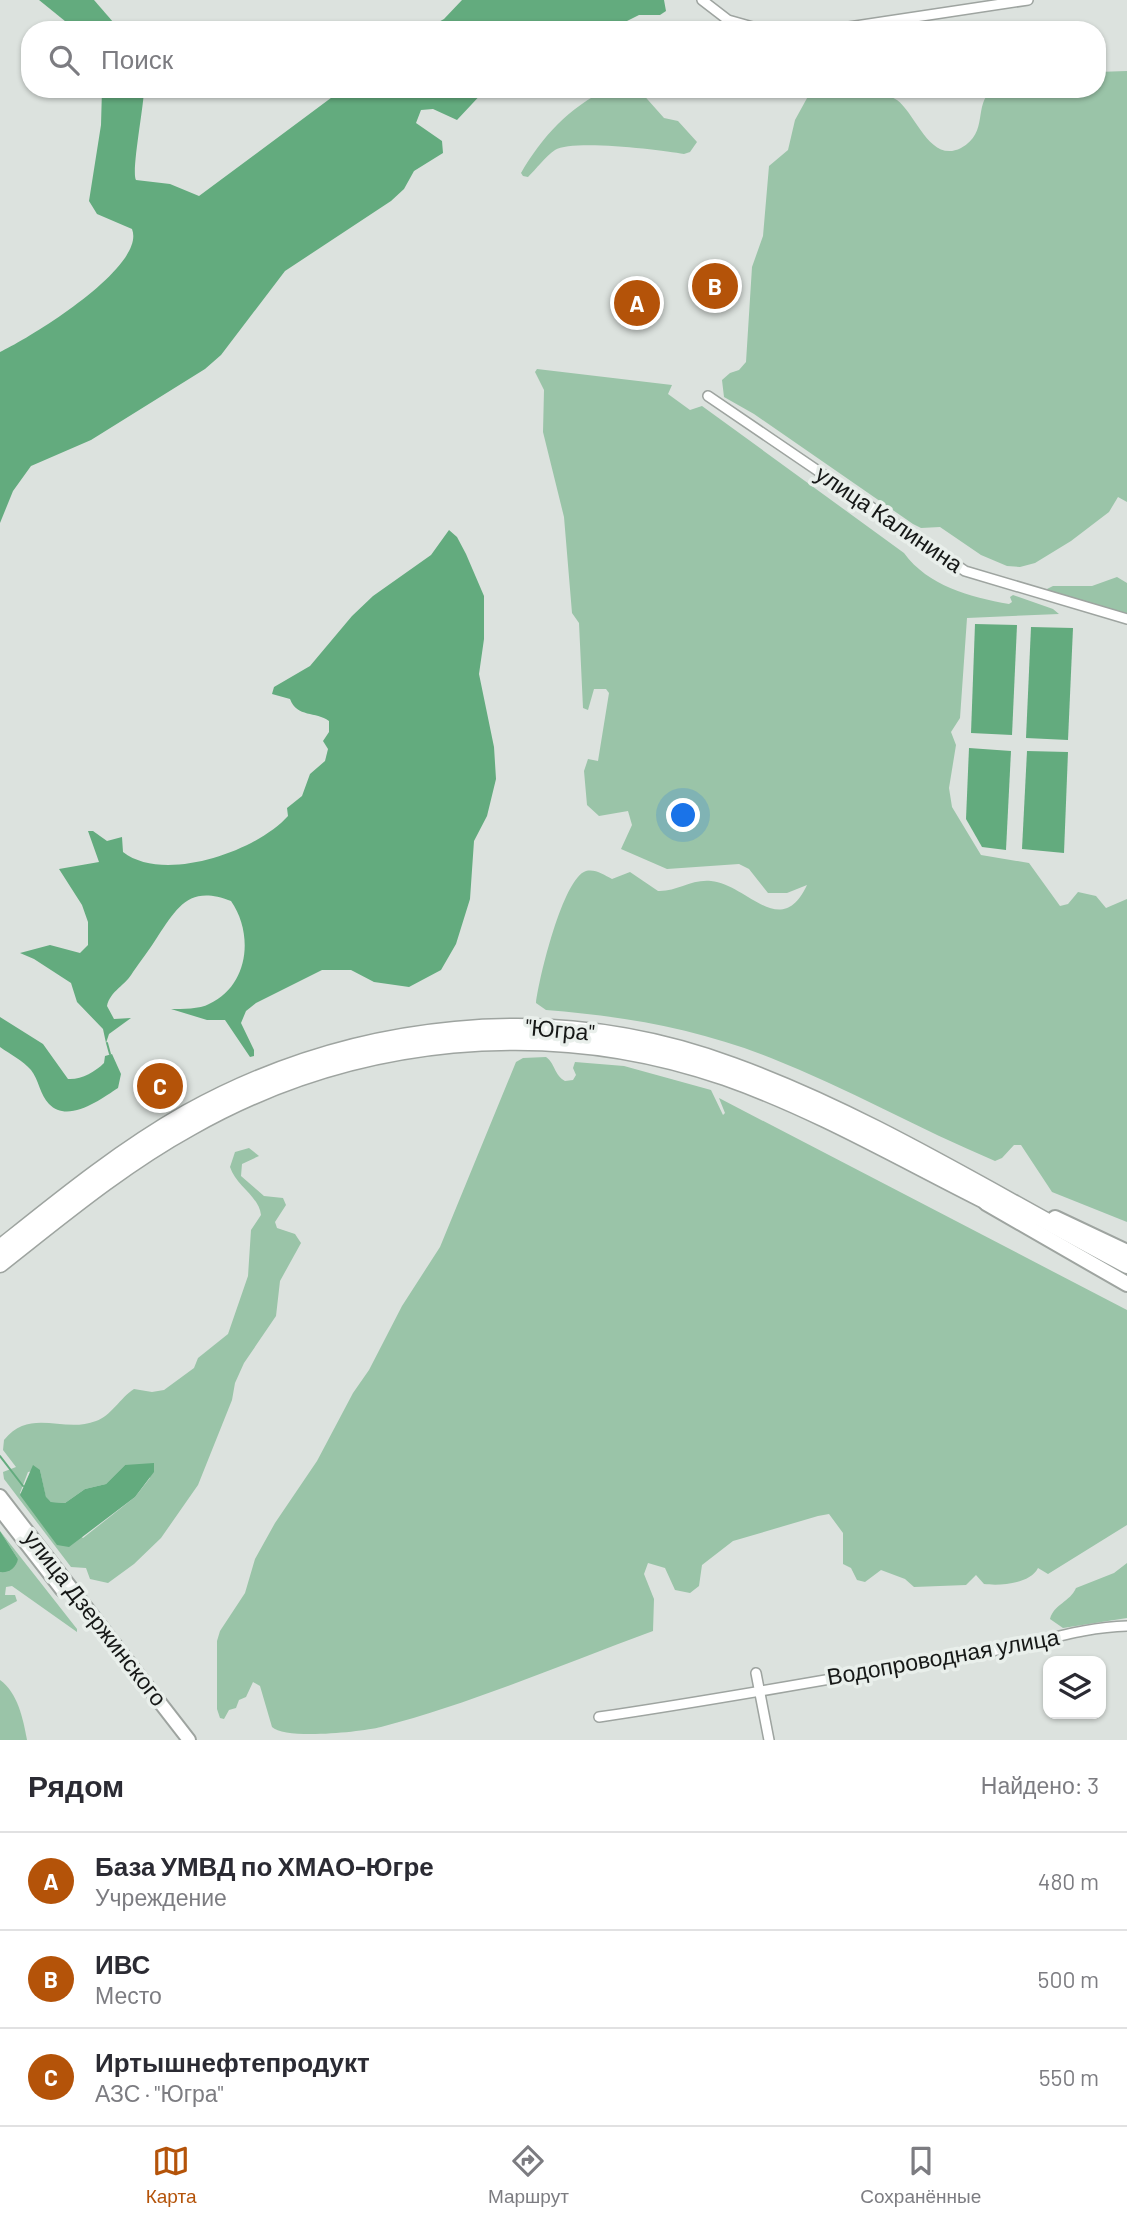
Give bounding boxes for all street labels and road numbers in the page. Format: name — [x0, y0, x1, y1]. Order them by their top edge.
street label: улица Калинина — [811, 459, 969, 578]
street label: "Югра" — [524, 1012, 596, 1046]
street label: улица Дзержинского — [18, 1524, 173, 1711]
street label: Водопроводная улица — [825, 1622, 1061, 1690]

